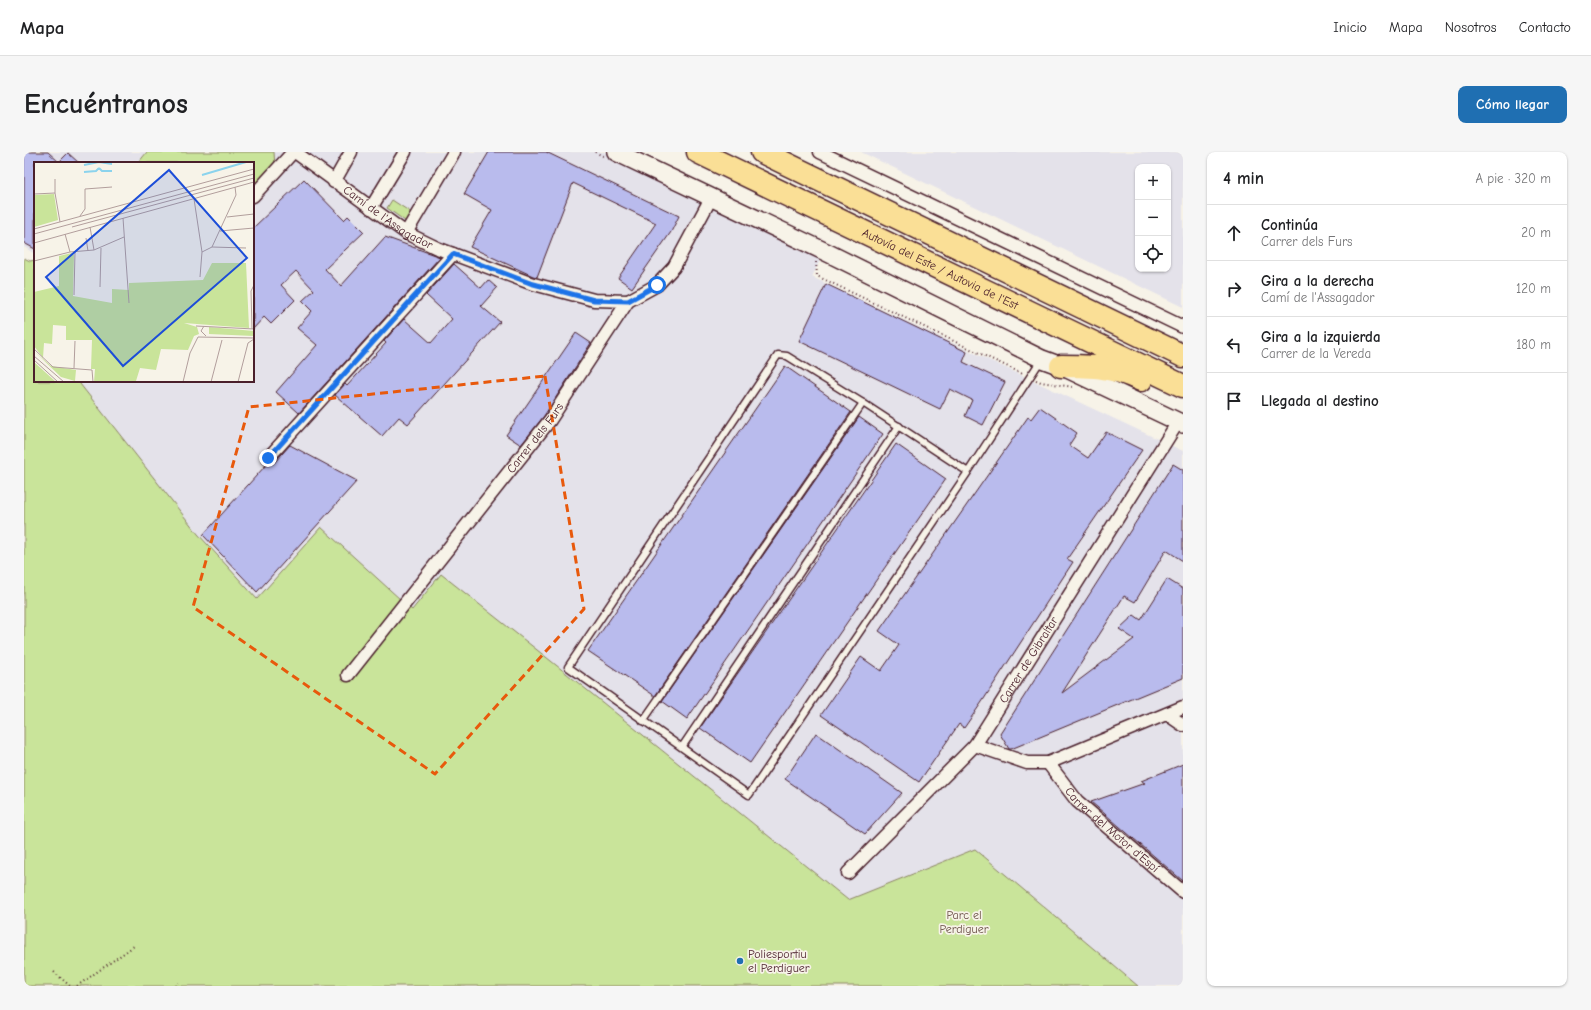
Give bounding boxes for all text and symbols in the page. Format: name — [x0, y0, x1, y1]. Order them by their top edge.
text: Mapa — [20, 17, 65, 39]
text: Inicio — [1333, 19, 1367, 36]
text: Mapa — [1389, 19, 1423, 36]
text: Nosotros — [1445, 19, 1497, 36]
text: Contacto — [1519, 19, 1571, 36]
button: Cómo llegar — [1458, 86, 1567, 123]
text: Encuéntranos — [24, 88, 188, 120]
inset map — [34, 162, 254, 382]
map controls — [1135, 164, 1171, 272]
button: + — [1135, 164, 1171, 200]
text: 4 min — [1223, 169, 1264, 188]
text: A pie · 320 m — [1475, 171, 1551, 186]
street label: Camí de l'Assagador — [341, 183, 435, 252]
button: − — [1135, 200, 1171, 236]
text: Continúa — [1261, 216, 1318, 234]
icon: ahead — [1223, 222, 1245, 244]
street label: Autovía del Este / Autovia de l'Est — [860, 225, 1021, 313]
text: 20 m — [1521, 225, 1551, 240]
text: Carrer dels Furs — [1261, 234, 1353, 249]
button: locate — [1135, 236, 1171, 272]
text: Gira a la derecha — [1261, 272, 1374, 290]
route start — [648, 276, 666, 294]
icon: right — [1223, 278, 1245, 300]
text: 120 m — [1516, 281, 1551, 296]
text: Camí de l'Assagador — [1261, 290, 1374, 305]
text: Gira a la izquierda — [1261, 328, 1381, 346]
icon: left — [1223, 334, 1245, 356]
text: 180 m — [1516, 337, 1551, 352]
text: Carrer de la Vereda — [1261, 346, 1371, 361]
icon: arrive — [1223, 390, 1245, 412]
text: Llegada al destino — [1261, 392, 1379, 410]
street label: Carrer dels Furs — [504, 400, 566, 476]
route end — [259, 449, 277, 467]
street label: Carrer de Gibraltar — [996, 614, 1061, 706]
street label: Carrer del Motor d'Espí — [1062, 784, 1162, 875]
park label: Parc el Perdiguer — [940, 908, 989, 936]
place label: Poliesportiu el Perdiguer — [748, 947, 810, 975]
marker: Poliesportiu el Perdiguer — [735, 956, 745, 966]

